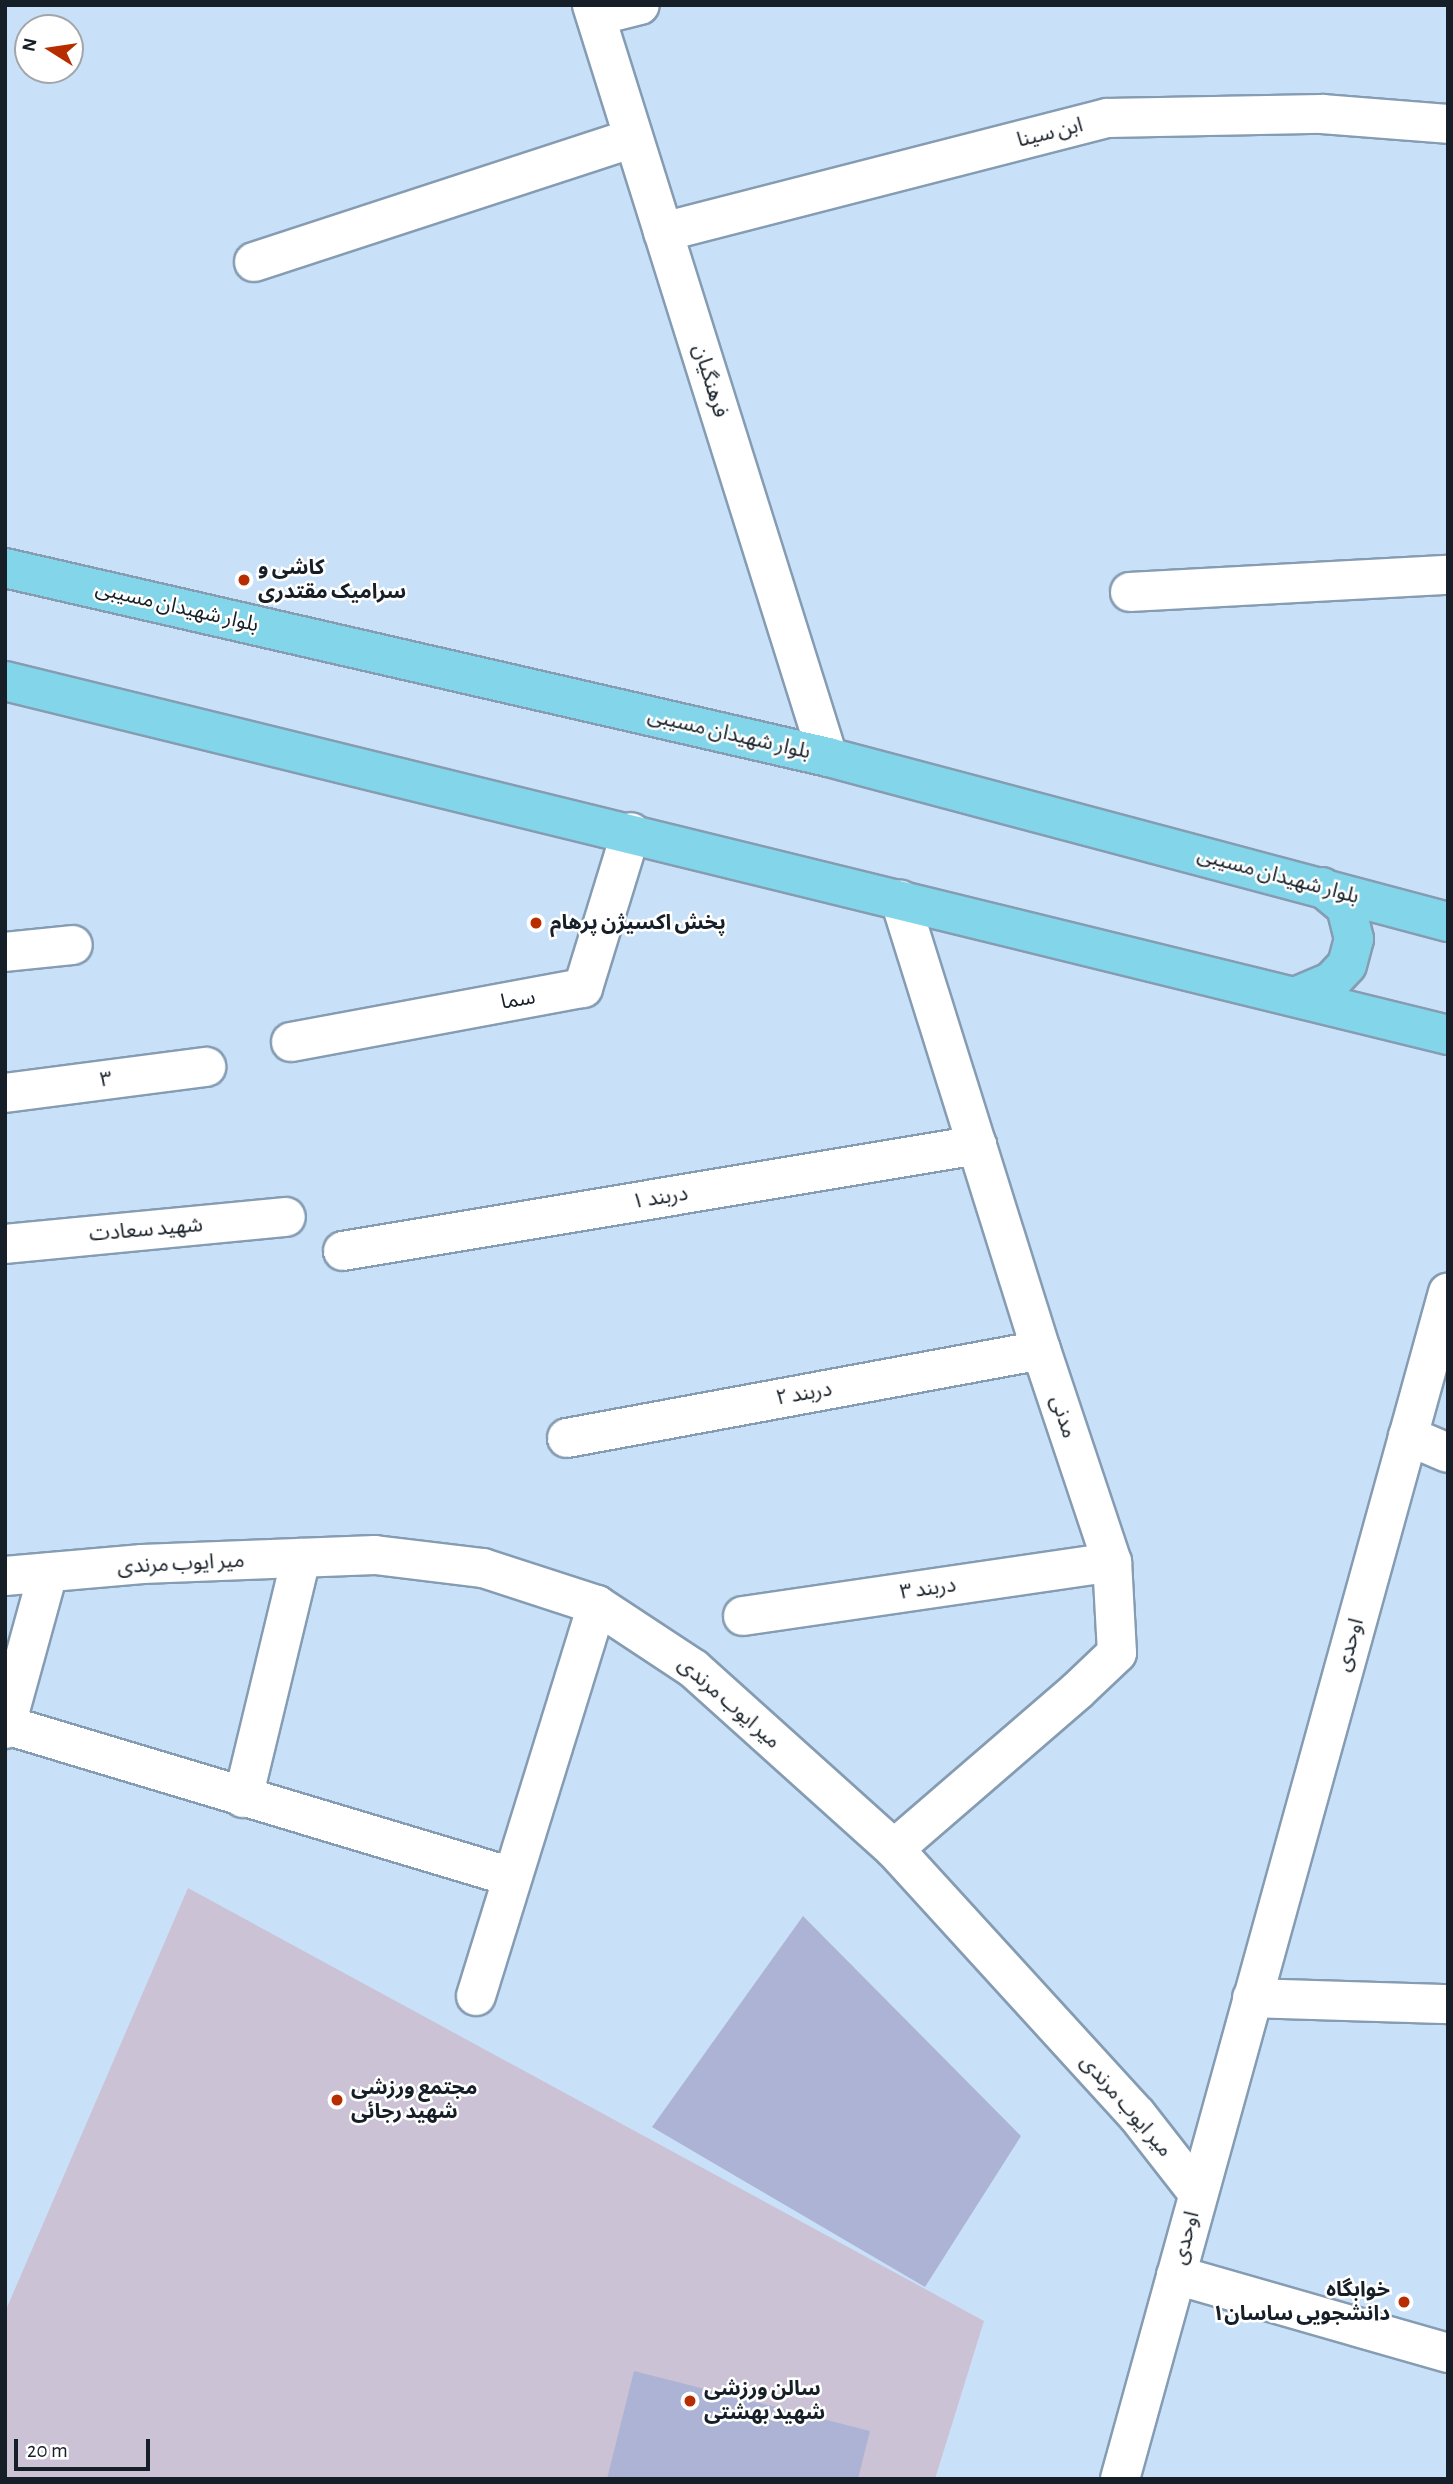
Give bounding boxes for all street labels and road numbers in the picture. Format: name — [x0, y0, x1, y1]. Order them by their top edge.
street label: ابن سینا — [1014, 113, 1086, 153]
street label: فرهنگیان — [687, 341, 733, 421]
street label: بلوار شهیدان مسیبی — [93, 576, 261, 638]
street label: بلوار شهیدان مسیبی — [645, 703, 813, 765]
street label: بلوار شهیدان مسیبی — [1194, 842, 1362, 910]
street label: سما — [499, 985, 537, 1015]
street label: ۳ — [99, 1067, 113, 1093]
street label: دربند ۱ — [630, 1181, 690, 1215]
street label: شهید سعادت — [88, 1212, 204, 1248]
street label: دربند ۲ — [774, 1377, 834, 1411]
street label: مدنی — [1044, 1393, 1082, 1441]
street label: میر ایوب مرندی — [117, 1548, 245, 1580]
street label: دربند ۳ — [898, 1573, 958, 1605]
street label: اوحدی — [1330, 1616, 1370, 1674]
street label: میر ایوب مرندی — [673, 1652, 785, 1754]
street label: میر ایوب مرندی — [1075, 2050, 1177, 2162]
street label: اوحدی — [1167, 2209, 1205, 2267]

